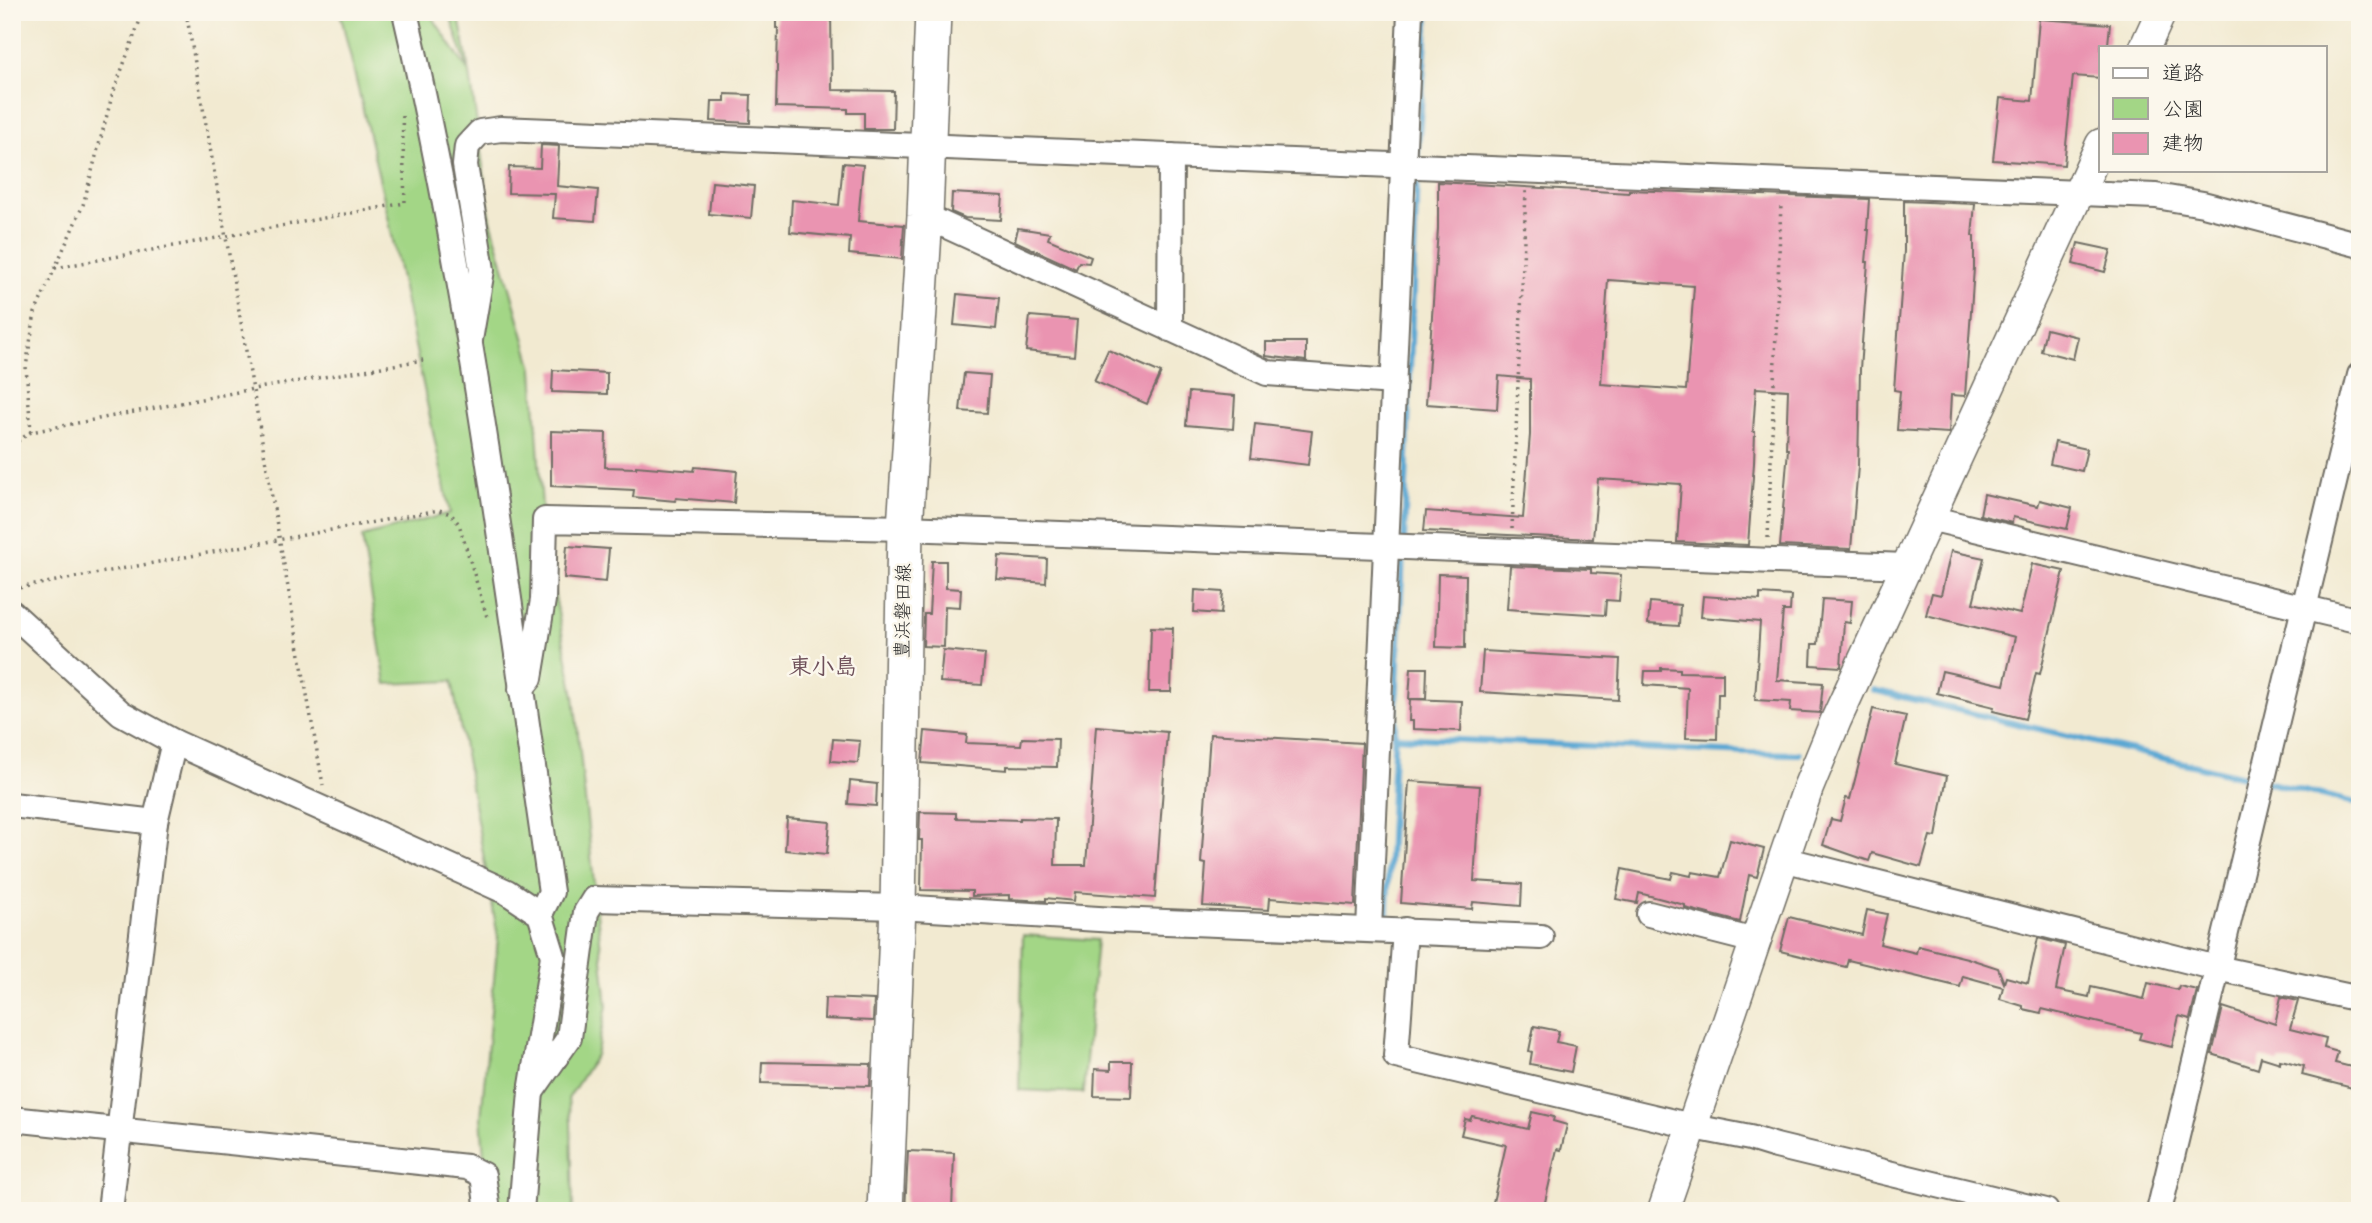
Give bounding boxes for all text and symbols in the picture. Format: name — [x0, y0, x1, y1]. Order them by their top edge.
legend — [2099, 46, 2326, 172]
text: 道路 — [2162, 58, 2204, 91]
text: 公園 — [2162, 94, 2204, 127]
text: 建物 — [2162, 128, 2204, 161]
street label: 豊浜磐田線 — [888, 563, 920, 659]
district label: 東小島 — [789, 650, 858, 686]

